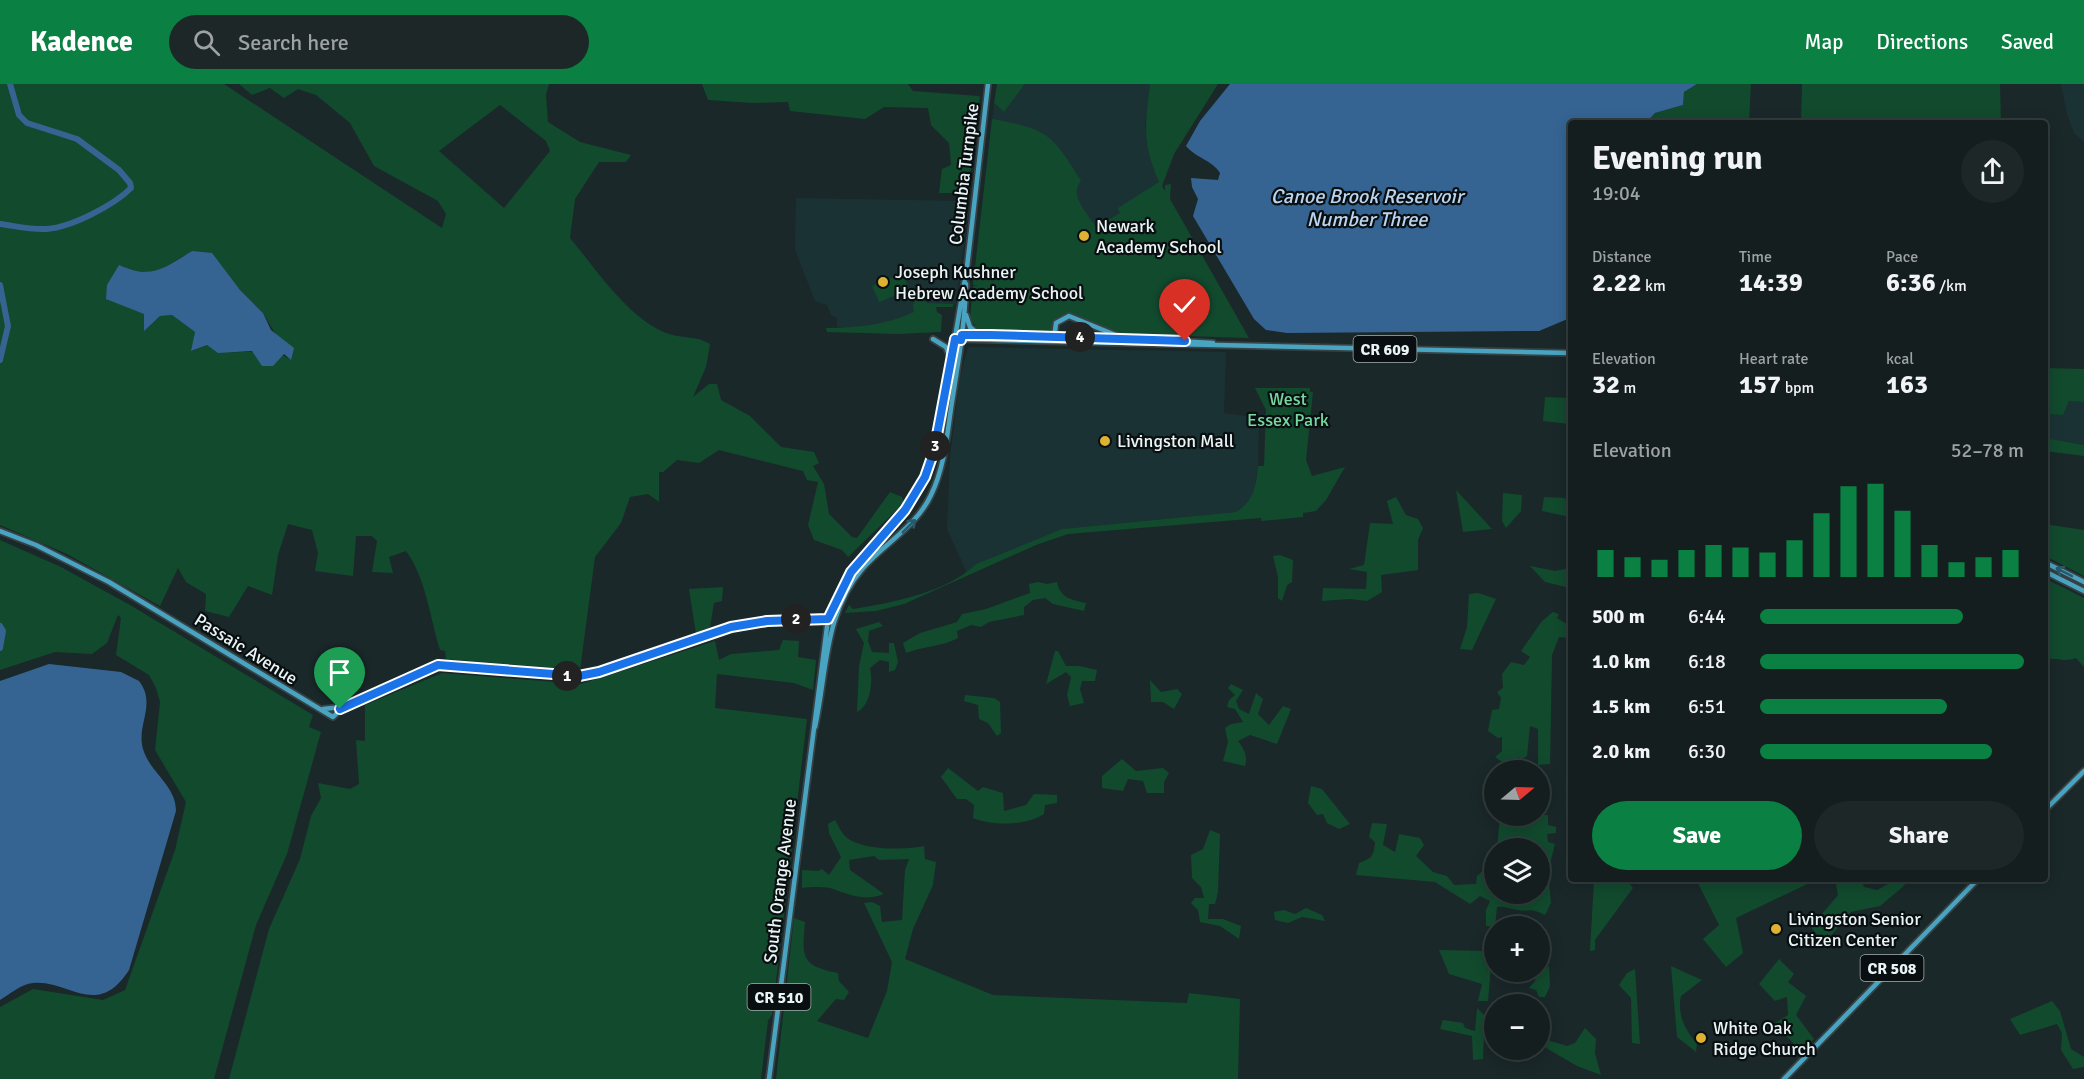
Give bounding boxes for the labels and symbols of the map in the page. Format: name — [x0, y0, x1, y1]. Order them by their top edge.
street label: Columbia Turnpike — [944, 102, 984, 246]
water label: Canoe Brook Reservoir Number Three — [1271, 184, 1466, 232]
place label: Newark Academy School — [1096, 215, 1222, 258]
marker: Newark Academy School — [1077, 229, 1091, 243]
place label: Joseph Kushner Hebrew Academy School — [895, 261, 1083, 304]
marker: Joseph Kushner Hebrew Academy School — [876, 275, 890, 289]
pin — [1159, 279, 1210, 341]
pin: 4 — [1065, 322, 1095, 352]
road number: CR 609 — [1354, 336, 1416, 362]
park label: West Essex Park — [1247, 388, 1329, 431]
place label: Livingston Mall — [1117, 430, 1234, 452]
pin: 3 — [920, 431, 950, 461]
marker: Livingston Mall — [1098, 434, 1112, 448]
one-way arrow — [902, 518, 917, 533]
one-way arrow — [2056, 566, 2074, 577]
pin: 2 — [781, 604, 811, 634]
street label: Passaic Avenue — [190, 609, 302, 689]
pin — [314, 647, 365, 709]
pin: 1 — [552, 661, 582, 691]
north arrow — [1484, 760, 1550, 826]
street label: South Orange Avenue — [759, 798, 801, 964]
place label: Livingston Senior Citizen Center — [1788, 908, 1921, 951]
marker: Livingston Senior Citizen Center — [1769, 922, 1783, 936]
road number: CR 508 — [1860, 955, 1924, 981]
road number: CR 510 — [748, 984, 810, 1010]
place label: White Oak Ridge Church — [1713, 1017, 1816, 1060]
marker: White Oak Ridge Church — [1694, 1031, 1708, 1045]

